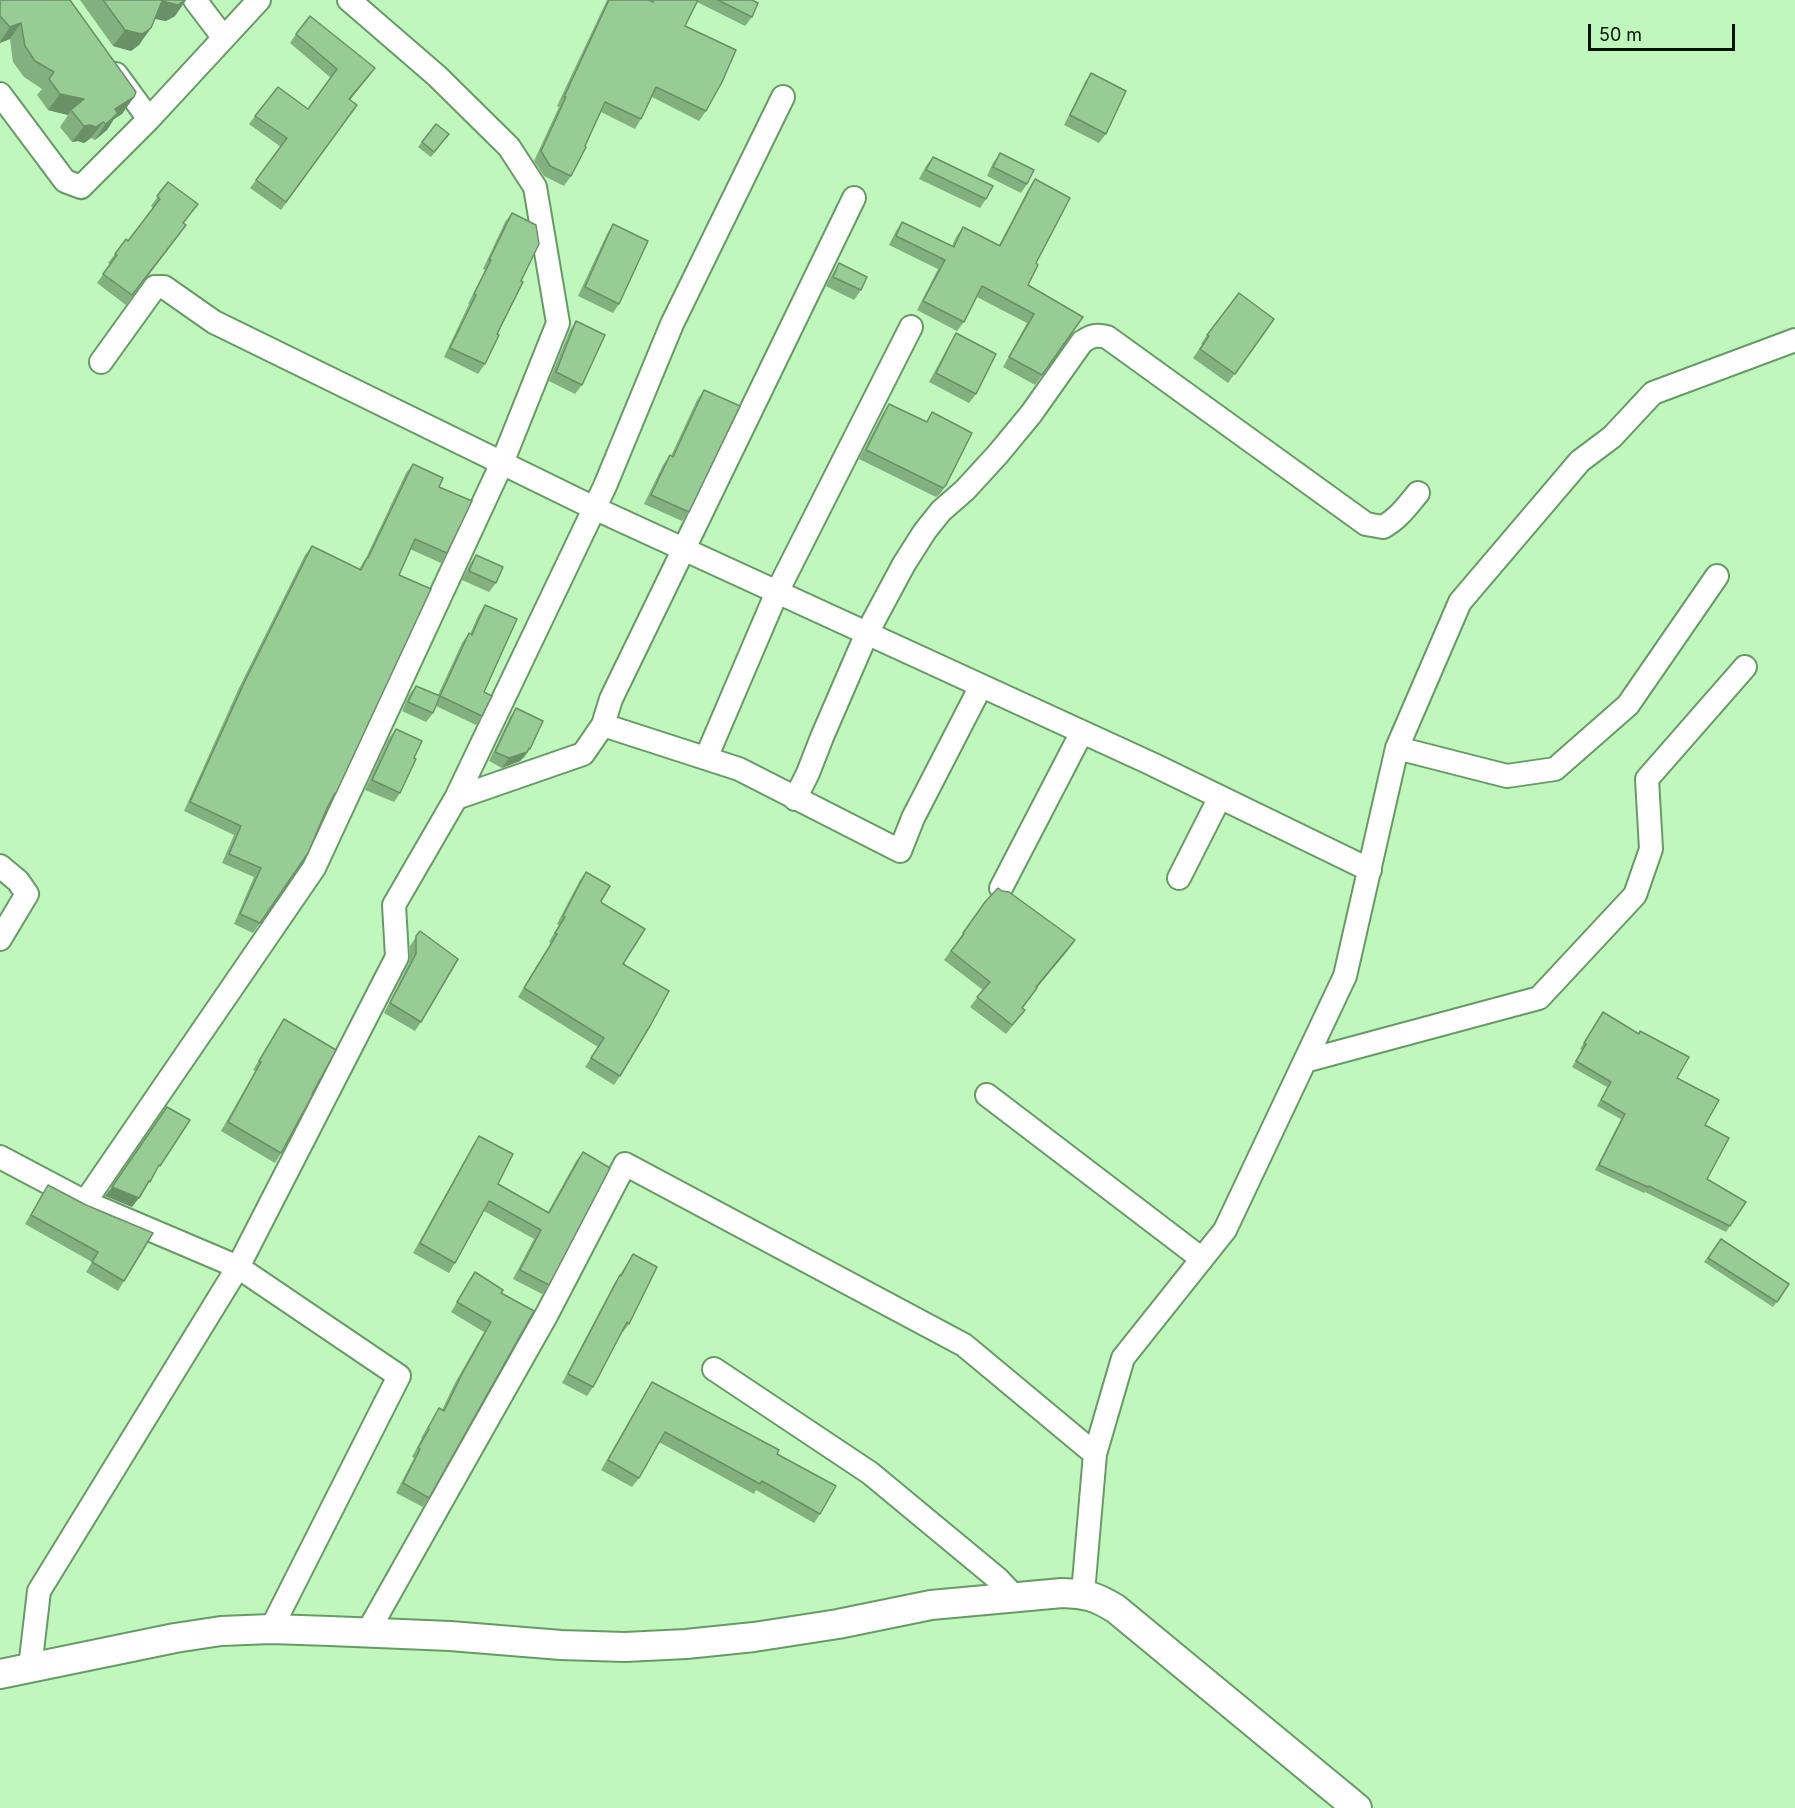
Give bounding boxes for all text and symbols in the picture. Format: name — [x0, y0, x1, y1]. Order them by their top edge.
scale bar — [1591, 12, 1738, 50]
text: 50 m — [1599, 24, 1642, 45]

